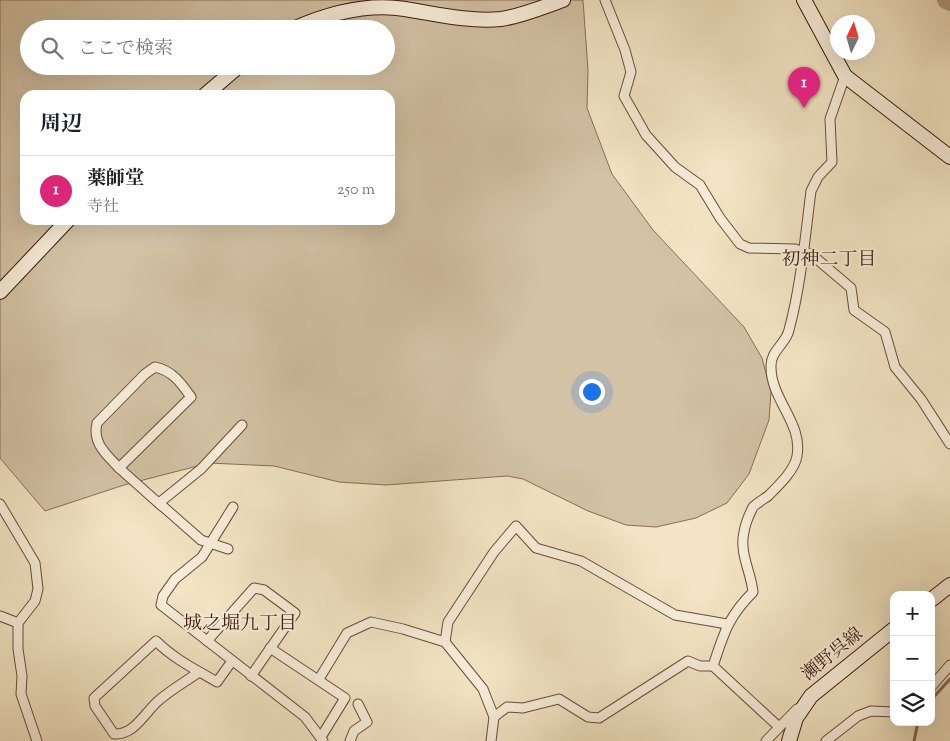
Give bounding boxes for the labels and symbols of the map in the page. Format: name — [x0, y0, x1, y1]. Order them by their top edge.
north arrow — [830, 15, 875, 60]
pin: 1 — [788, 67, 820, 108]
district label: 初神二丁目 — [781, 247, 877, 274]
your location — [579, 379, 605, 405]
district label: 城之堀九丁目 — [183, 611, 297, 638]
street label: 瀬野呉線 — [797, 622, 869, 688]

